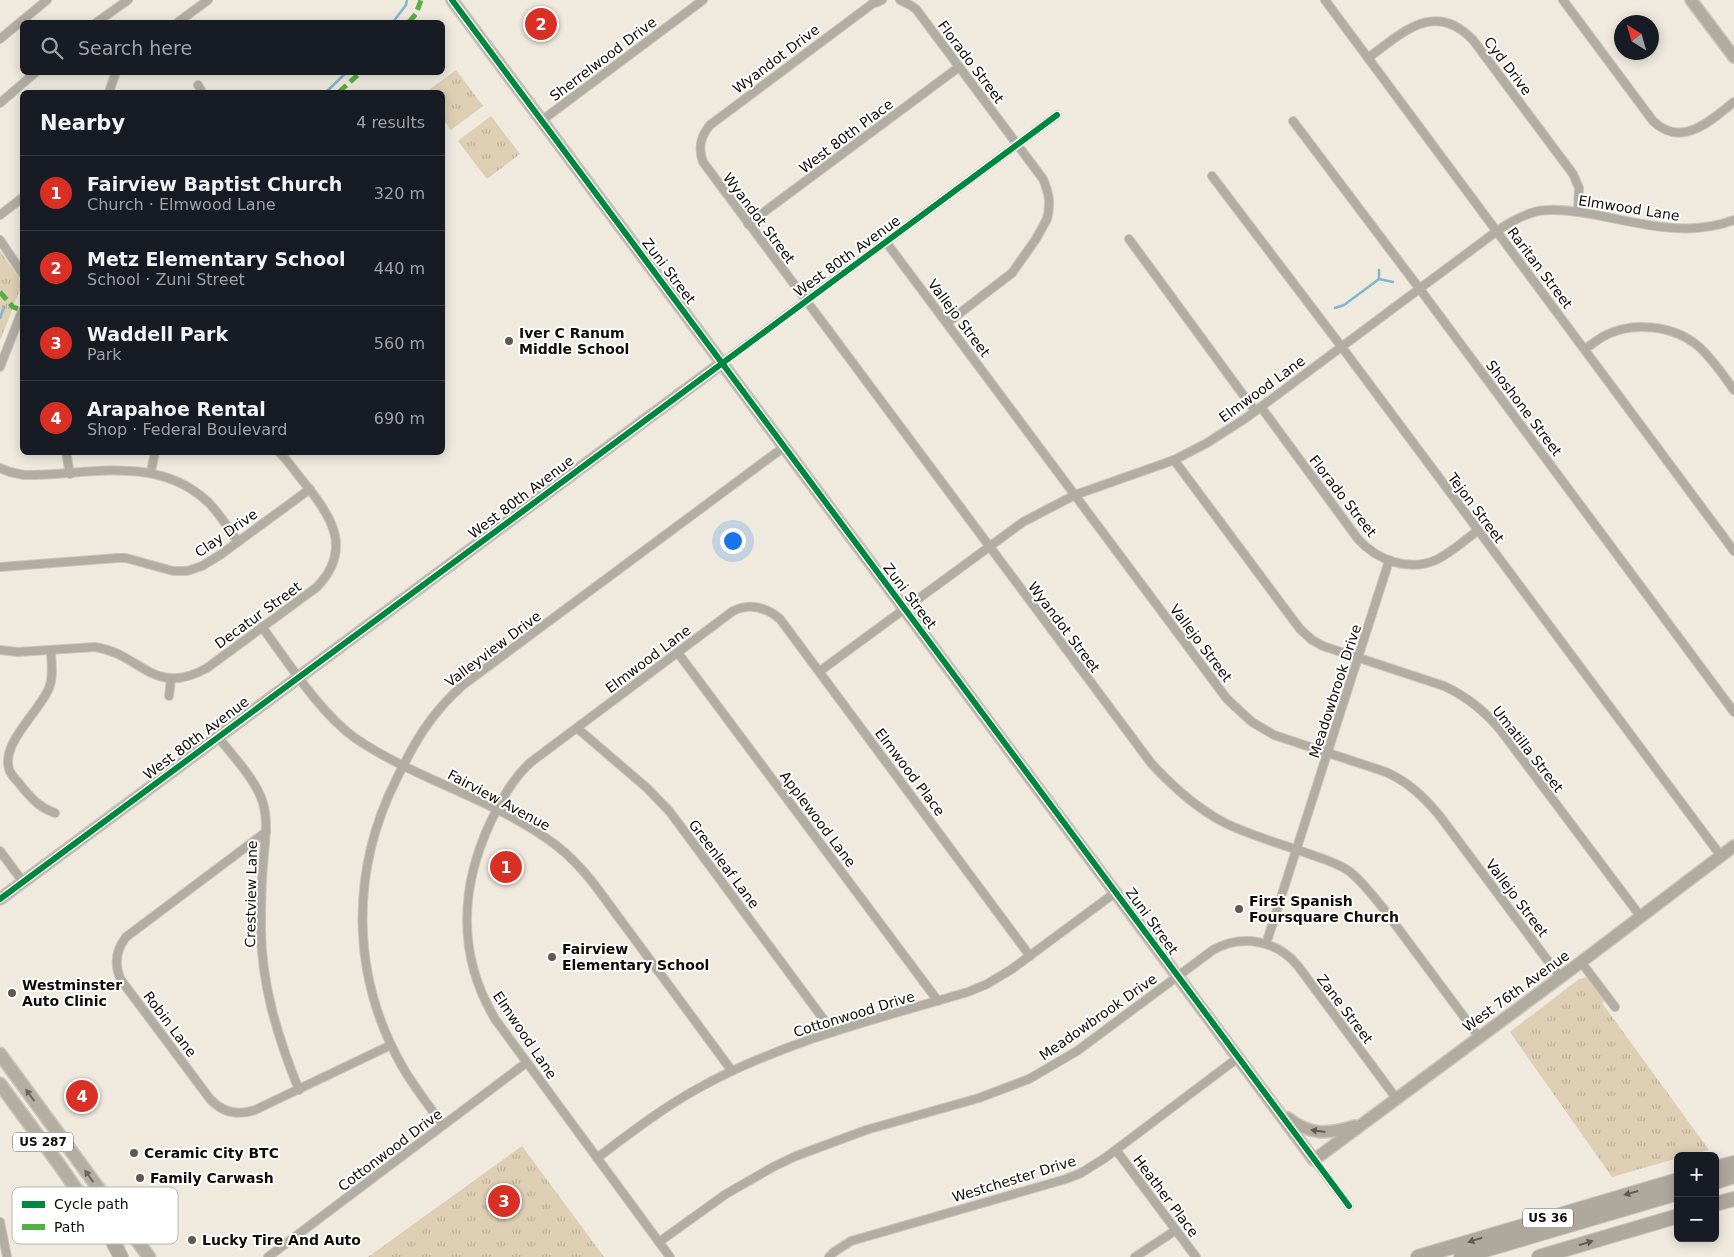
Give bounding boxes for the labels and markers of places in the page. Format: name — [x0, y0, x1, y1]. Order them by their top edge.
pin: 2 — [525, 5, 557, 43]
place label: Iver C Ranum Middle School — [519, 325, 629, 357]
marker: Iver C Ranum Middle School — [503, 335, 515, 347]
pin: 1 — [490, 848, 522, 886]
place label: First Spanish Foursquare Church — [1249, 893, 1399, 925]
marker: First Spanish Foursquare Church — [1233, 903, 1245, 915]
place label: Fairview Elementary School — [562, 941, 709, 973]
marker: Fairview Elementary School — [546, 951, 558, 963]
place label: Westminster Auto Clinic — [22, 977, 122, 1009]
marker: Westminster Auto Clinic — [6, 987, 18, 999]
pin: 4 — [66, 1077, 98, 1115]
place label: Ceramic City BTC — [144, 1145, 279, 1161]
marker: Ceramic City BTC — [128, 1147, 140, 1159]
place label: Family Carwash — [150, 1170, 274, 1186]
marker: Family Carwash — [134, 1172, 146, 1184]
pin: 3 — [488, 1182, 520, 1220]
place label: Lucky Tire And Auto — [202, 1232, 361, 1248]
marker: Lucky Tire And Auto — [186, 1234, 198, 1246]

